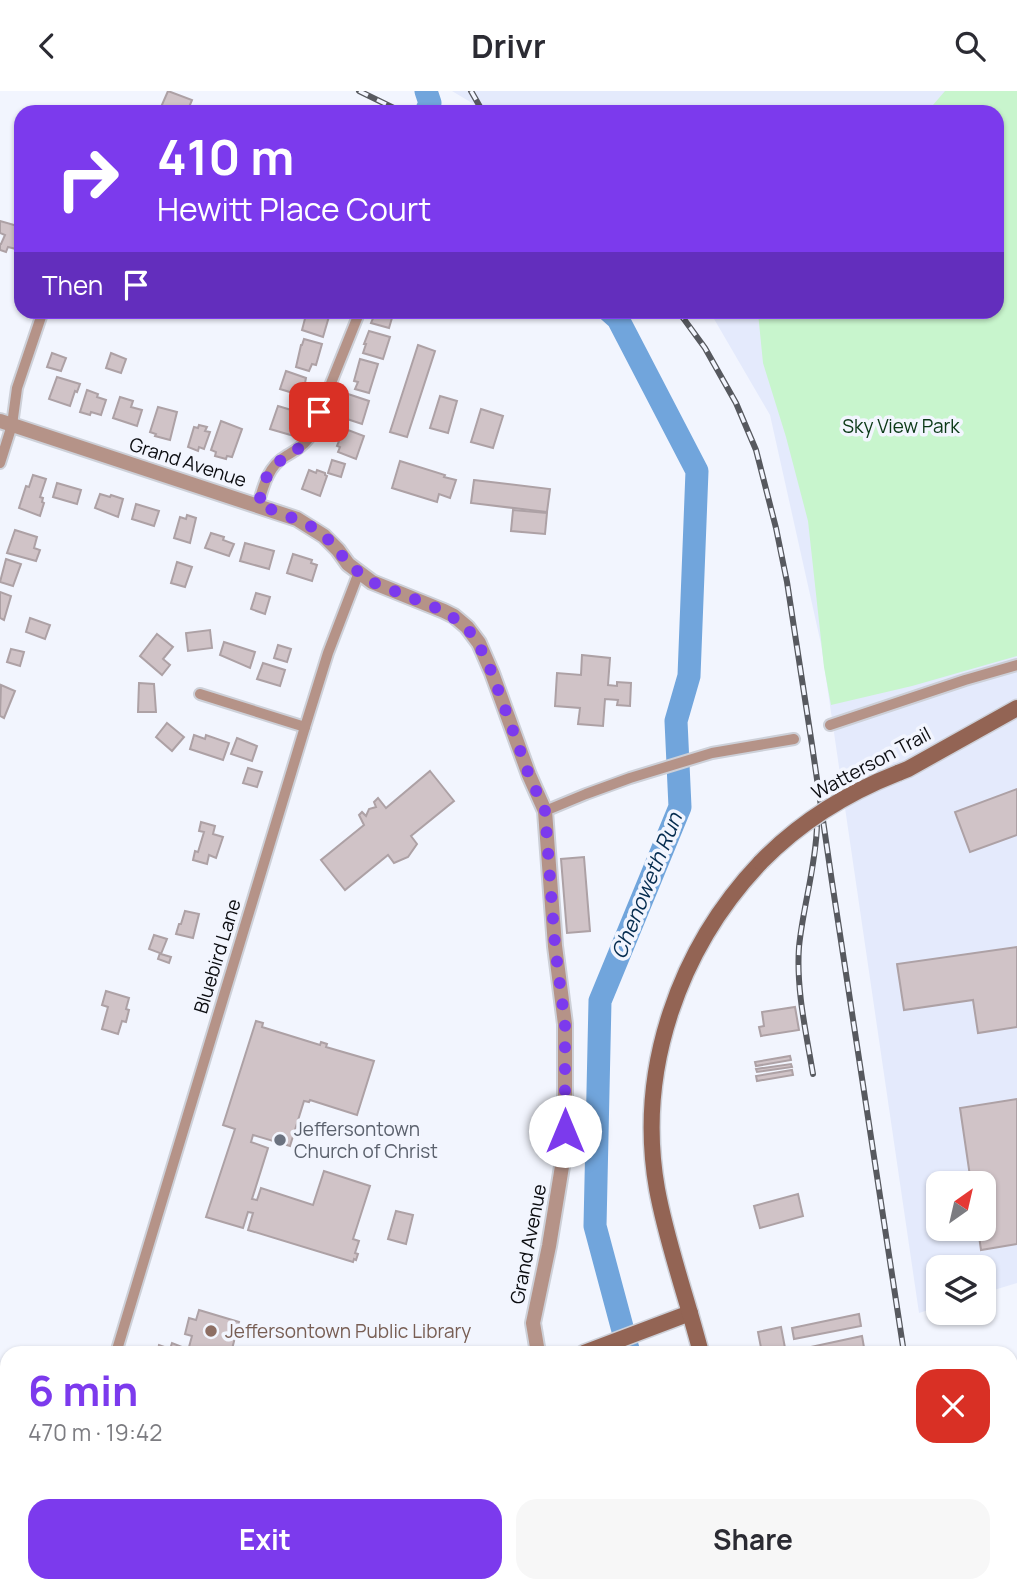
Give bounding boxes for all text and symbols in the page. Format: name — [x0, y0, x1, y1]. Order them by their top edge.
text: Drivr — [471, 24, 546, 68]
icon: back — [28, 27, 66, 65]
icon: search — [951, 27, 989, 65]
text: 410 m — [157, 123, 294, 190]
icon: right — [42, 133, 133, 224]
text: Hewitt Place Court — [157, 187, 431, 231]
icon: arrive — [117, 266, 155, 304]
text: Then — [42, 267, 103, 303]
pin — [289, 382, 349, 442]
icon: arrive — [300, 393, 338, 431]
park label: Sky View Park — [842, 413, 960, 439]
street label: Grand Avenue — [126, 431, 250, 493]
street label: Watterson Trail — [807, 721, 935, 805]
water label: Chenoweth Run — [604, 807, 689, 963]
street label: Bluebird Lane — [187, 896, 247, 1016]
position arrow — [528, 1094, 602, 1168]
place label: Jeffersontown Church of Christ — [294, 1116, 438, 1164]
marker: Jeffersontown Church of Christ — [272, 1132, 288, 1148]
north arrow — [926, 1171, 996, 1241]
map controls — [926, 1171, 996, 1325]
street label: Grand Avenue — [504, 1182, 552, 1306]
button: layers — [926, 1255, 996, 1325]
place label: Jeffersontown Public Library — [225, 1318, 471, 1344]
marker: Jeffersontown Public Library — [203, 1323, 219, 1339]
text: 6 min — [28, 1361, 138, 1419]
button: close — [916, 1369, 990, 1443]
text: 470 m · 19:42 — [28, 1416, 162, 1448]
button: Exit — [28, 1499, 502, 1579]
button: Share — [516, 1499, 990, 1579]

